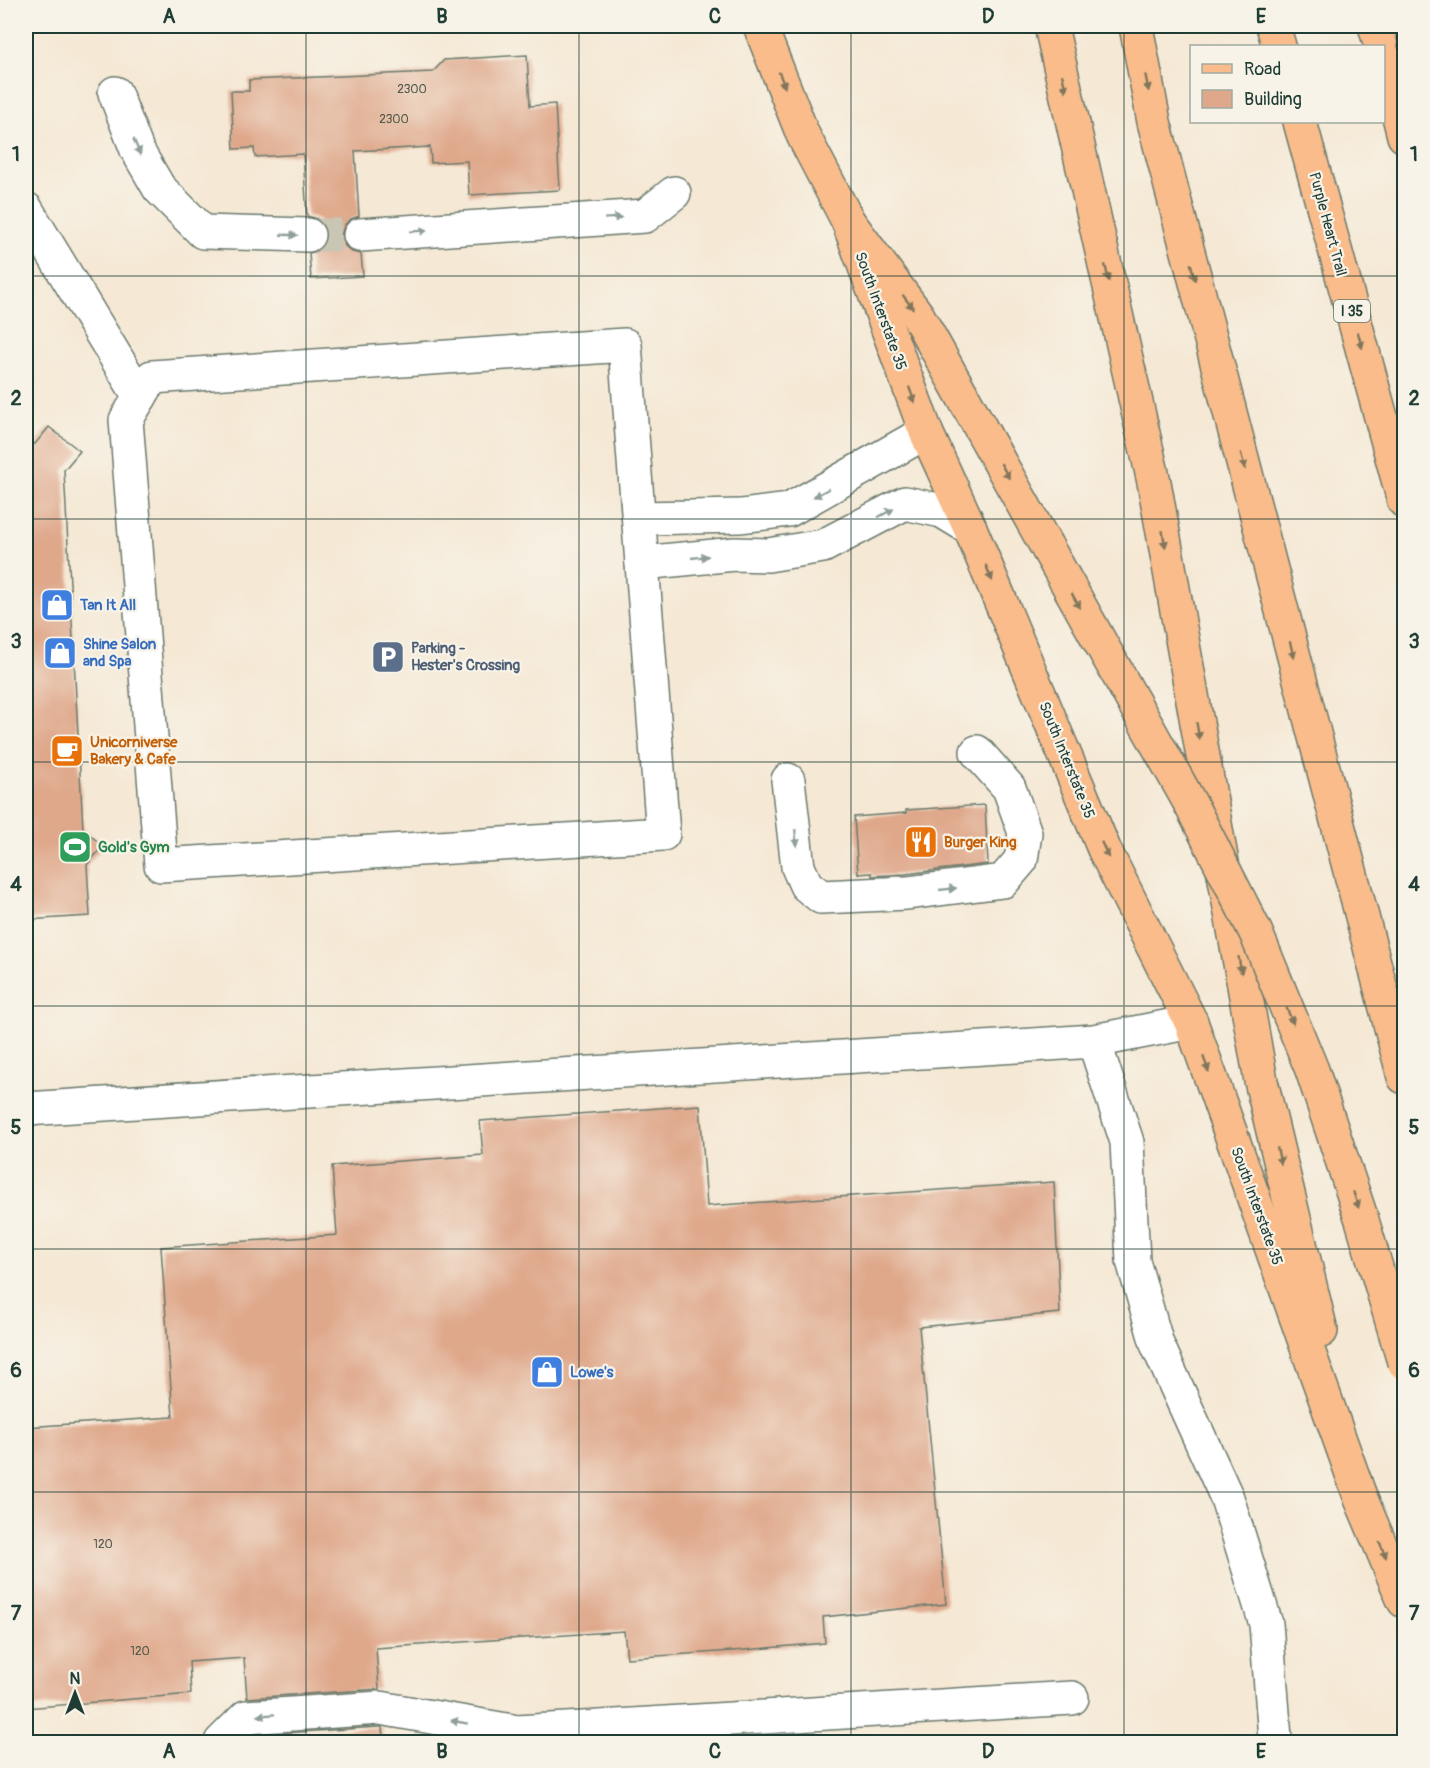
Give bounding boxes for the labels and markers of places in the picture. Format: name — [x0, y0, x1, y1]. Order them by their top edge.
shop icon: Tan It All — [39, 587, 75, 623]
place label: Tan It All — [79, 596, 136, 615]
shop icon: Shine Salon and Spa — [42, 635, 78, 671]
place label: Shine Salon and Spa — [83, 635, 157, 671]
parking icon: Parking - Hester's Crossing — [370, 639, 406, 675]
place label: Parking - Hester's Crossing — [411, 639, 521, 675]
cafe icon: Unicorniverse Bakery & Cafe — [49, 733, 85, 769]
place label: Unicorniverse Bakery & Cafe — [90, 733, 178, 769]
restaurant icon: Burger King — [903, 824, 939, 860]
sports icon: Gold's Gym — [57, 829, 93, 865]
place label: Burger King — [944, 833, 1017, 852]
place label: Gold's Gym — [98, 838, 170, 857]
shop icon: Lowe's — [529, 1354, 565, 1390]
place label: Lowe's — [570, 1363, 614, 1382]

